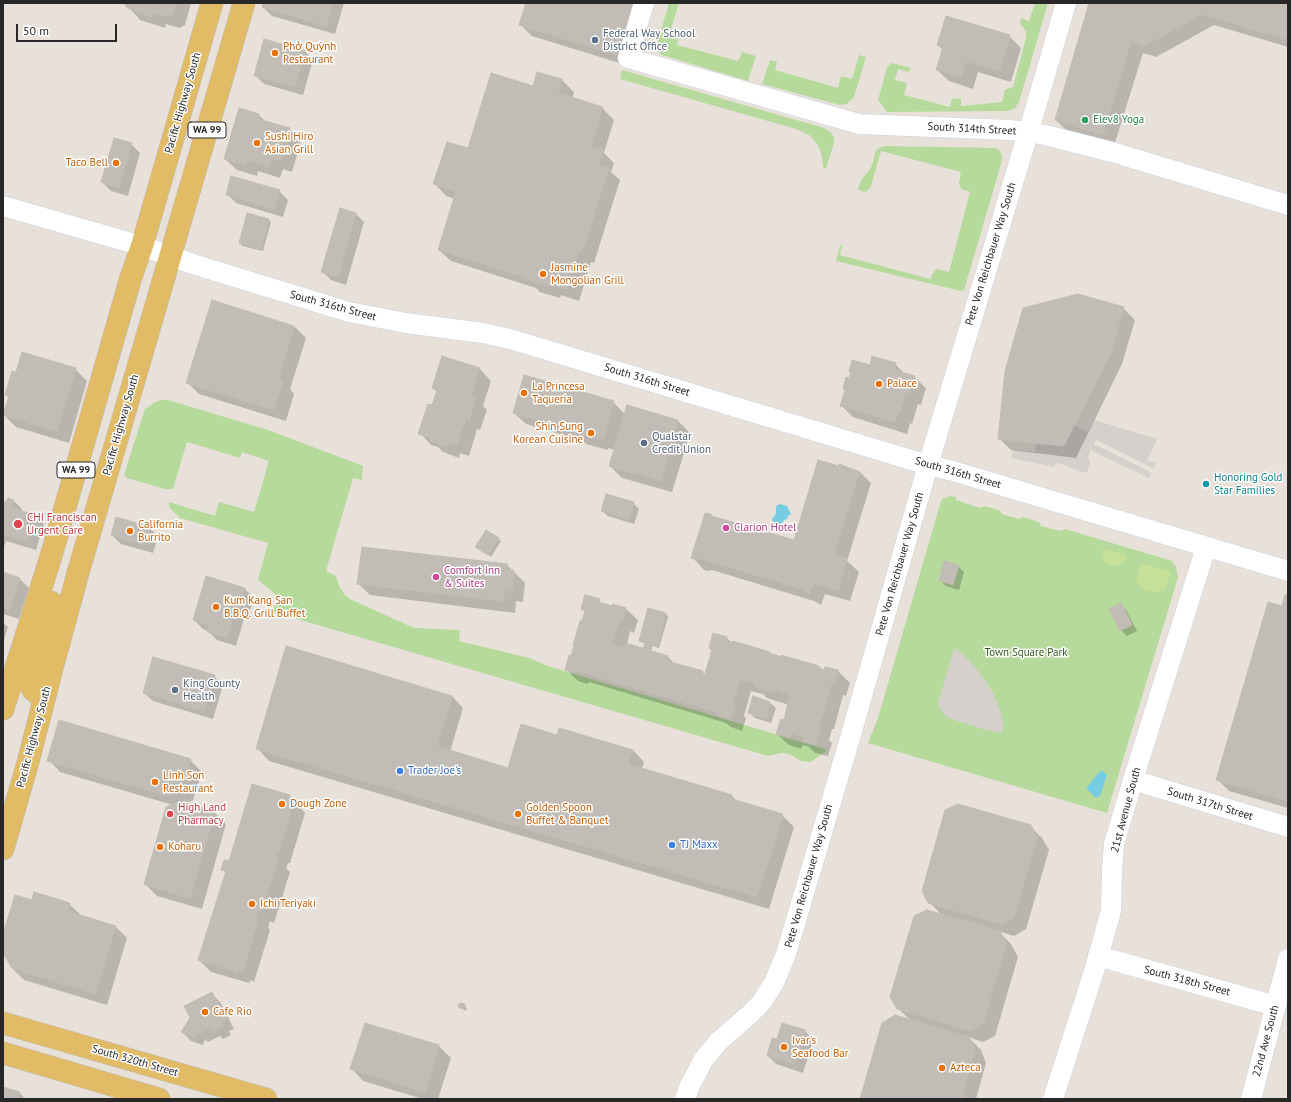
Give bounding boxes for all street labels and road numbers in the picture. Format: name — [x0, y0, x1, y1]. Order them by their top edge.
street label: Pacific Highway South — [162, 51, 204, 155]
street label: South 314th Street — [927, 120, 1017, 138]
road number: WA 99 — [188, 122, 226, 138]
street label: Pete Von Reichbauer Way South — [963, 181, 1019, 327]
street label: South 316th Street — [288, 288, 378, 324]
street label: South 316th Street — [602, 361, 692, 399]
street label: Pacific Highway South — [100, 373, 142, 477]
street label: South 316th Street — [913, 454, 1003, 492]
road number: WA 99 — [57, 462, 95, 478]
street label: Pete Von Reichbauer Way South — [873, 491, 927, 637]
street label: Pacific Highway South — [14, 685, 54, 789]
street label: 21st Avenue South — [1108, 766, 1144, 854]
street label: South 317th Street — [1166, 785, 1254, 823]
street label: Pete Von Reichbauer Way South — [782, 803, 836, 949]
street label: South 318th Street — [1142, 963, 1232, 999]
street label: 22nd Ave South — [1250, 1004, 1282, 1078]
street label: South 320th Street — [90, 1042, 180, 1080]

